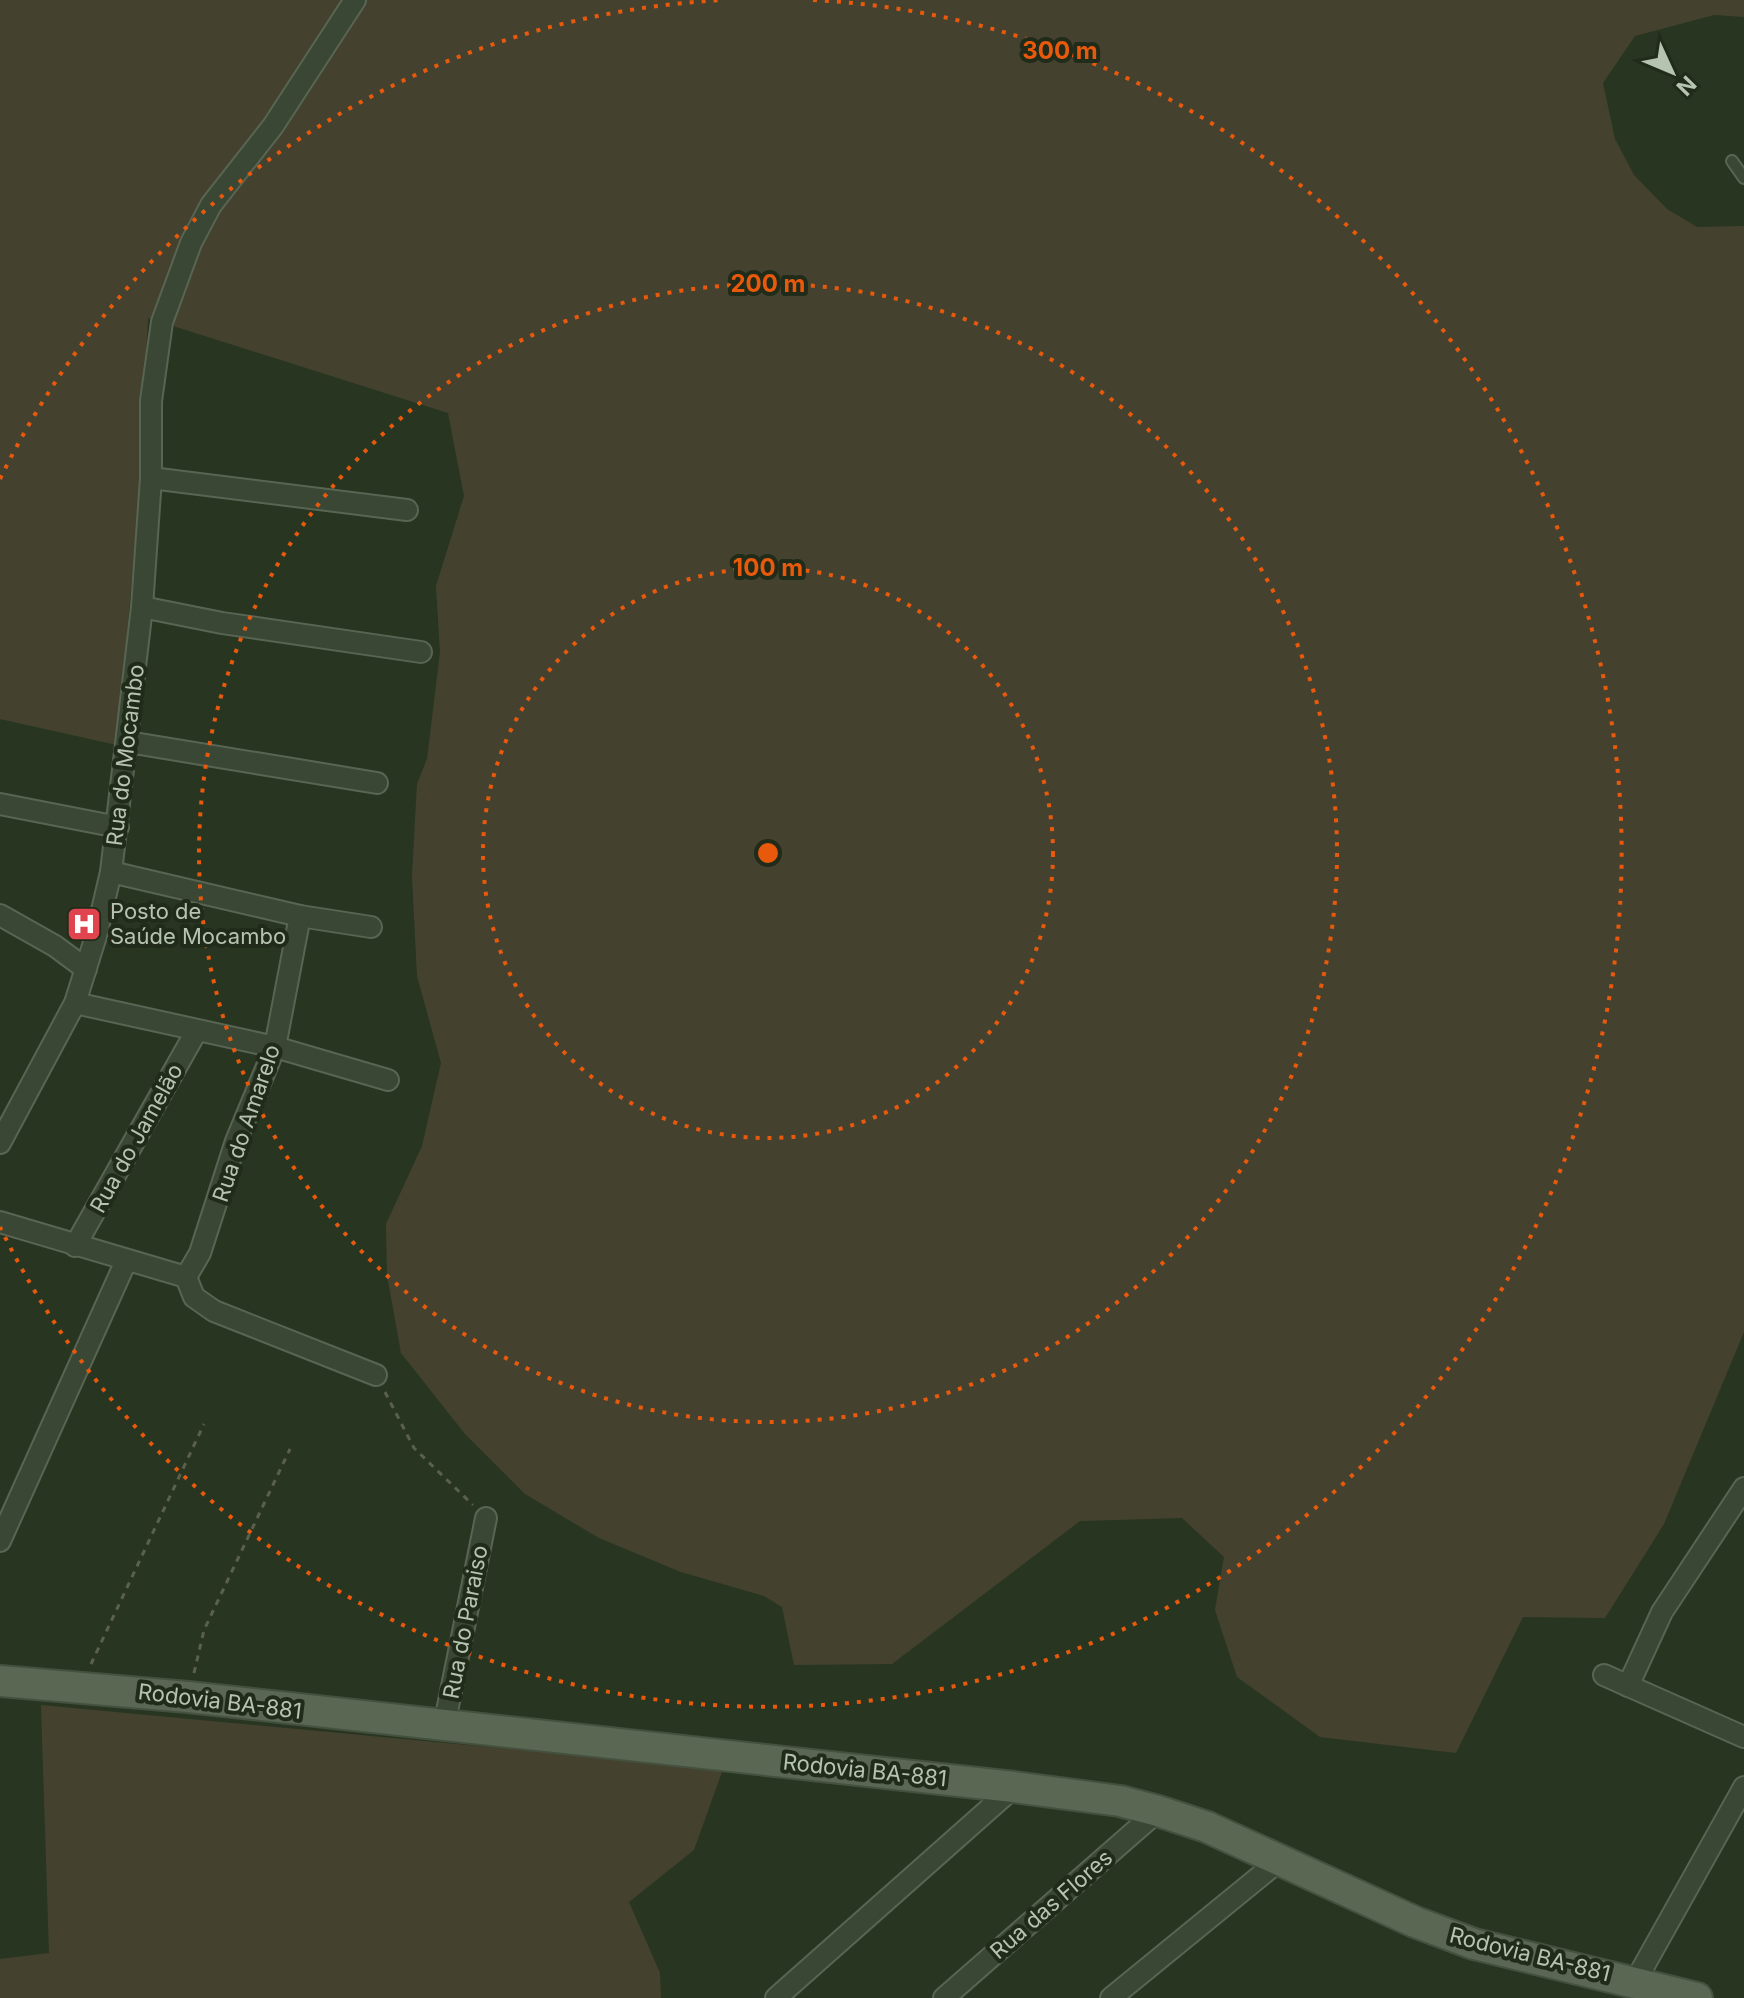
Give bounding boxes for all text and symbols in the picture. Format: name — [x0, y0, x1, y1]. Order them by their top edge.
north arrow — [1632, 32, 1712, 112]
text: 300 m — [1022, 36, 1098, 65]
text: N — [1671, 71, 1702, 101]
text: 200 m — [730, 269, 806, 298]
text: 100 m — [733, 553, 803, 582]
street label: Rua do Mocambo — [101, 663, 149, 847]
centre of rings — [754, 839, 782, 867]
place label: Posto de Saúde Mocambo — [110, 898, 286, 949]
hospital icon: Posto de Saúde Mocambo — [65, 905, 103, 943]
street label: Rua do Amarelo — [207, 1041, 285, 1205]
street label: Rua do Jamelão — [84, 1059, 188, 1217]
street label: Rua do Paraiso — [437, 1543, 493, 1701]
street label: Rodovia BA-881 — [137, 1678, 303, 1724]
street label: Rodovia BA-881 — [782, 1748, 948, 1792]
street label: Rua das Flores — [985, 1844, 1117, 1964]
street label: Rodovia BA-881 — [1447, 1921, 1613, 1987]

